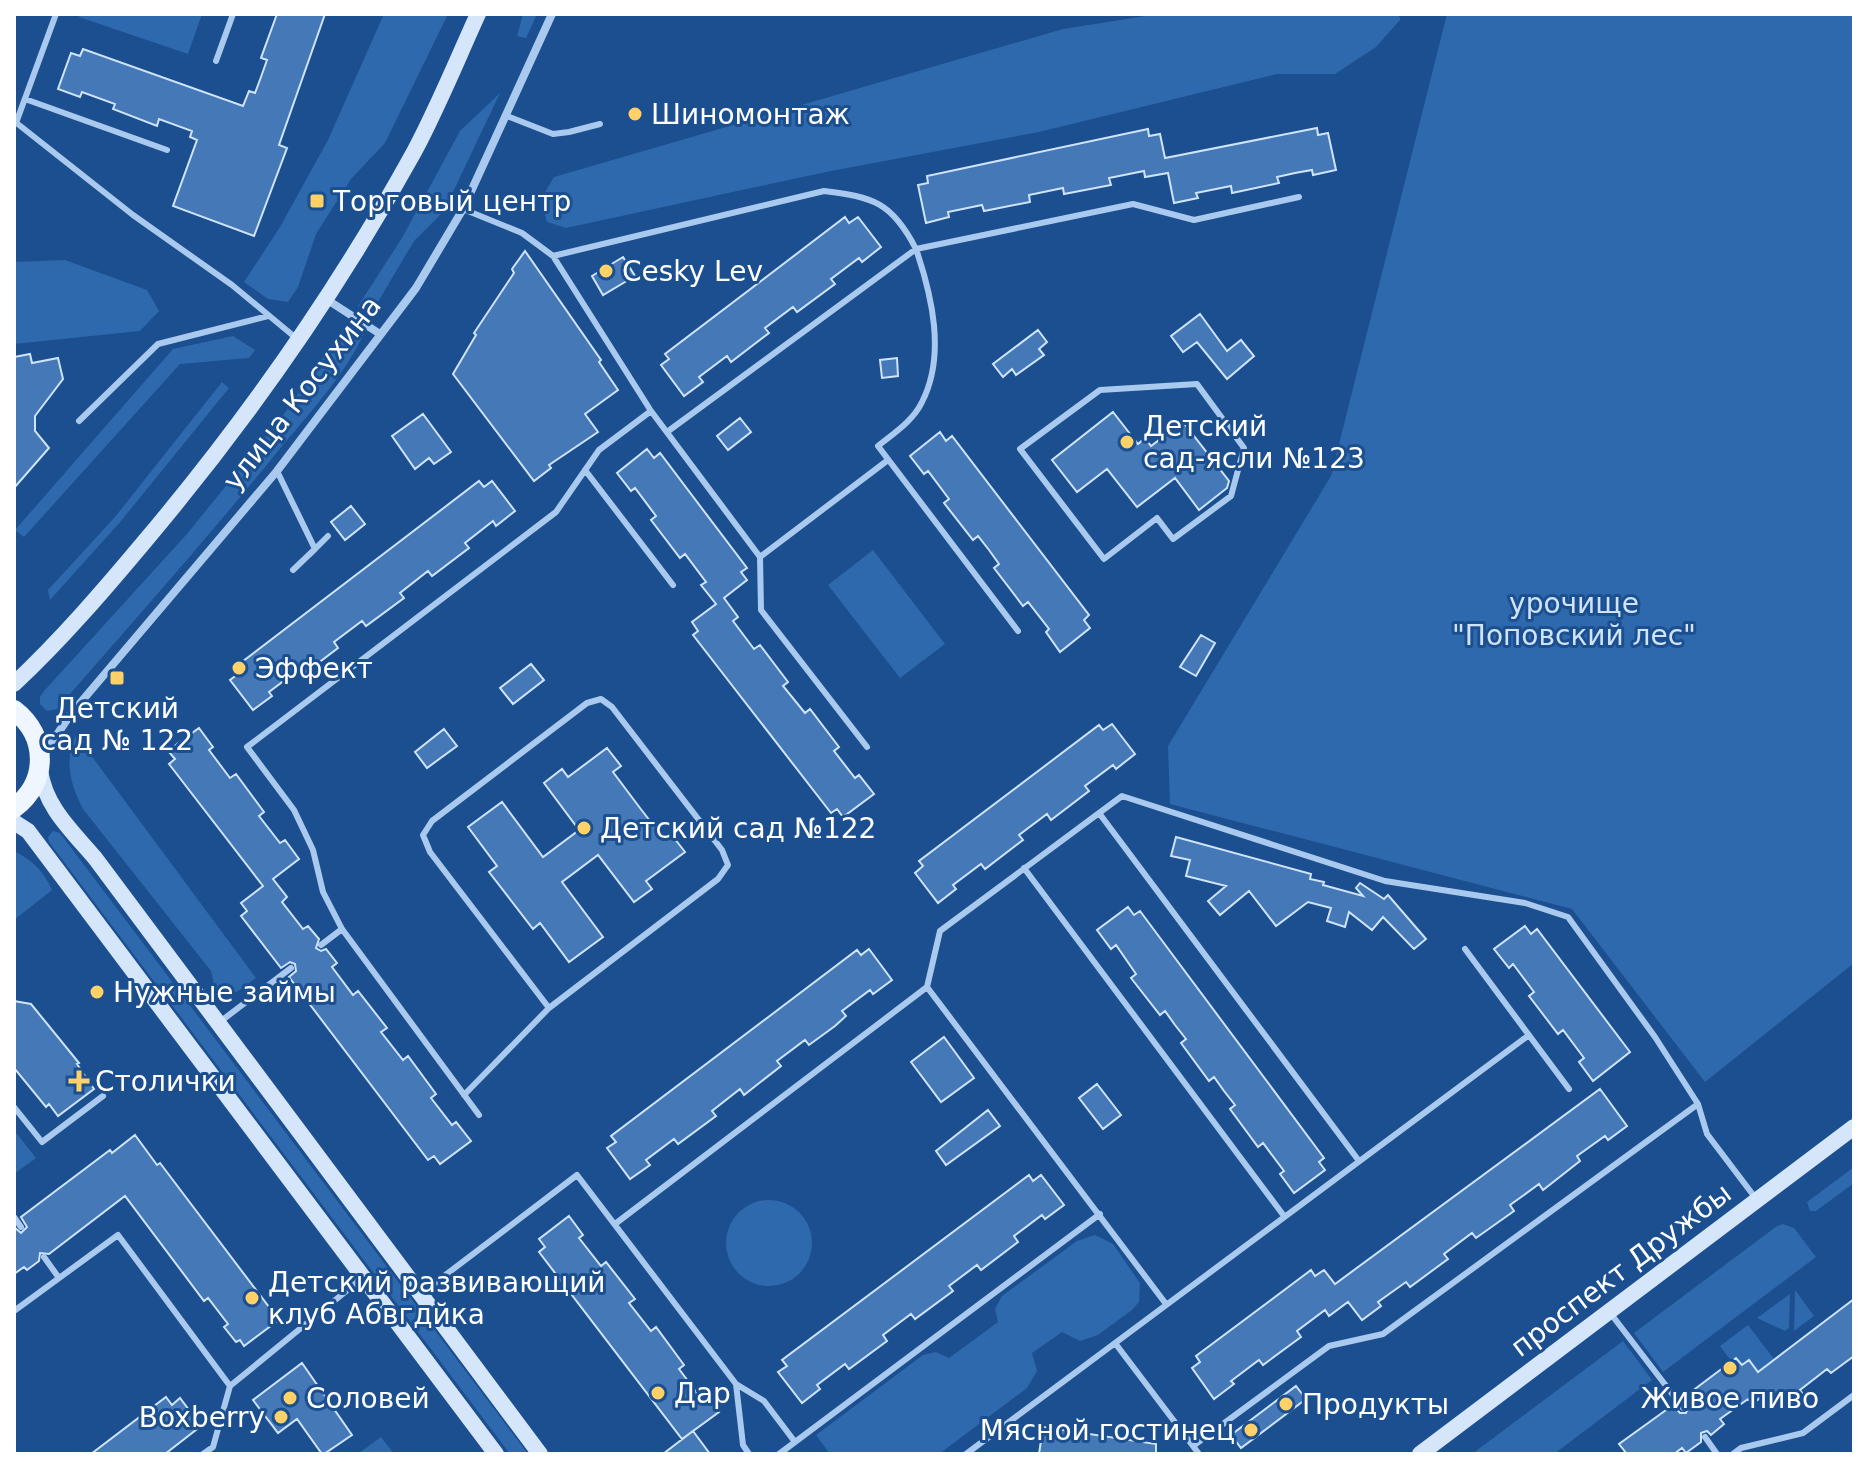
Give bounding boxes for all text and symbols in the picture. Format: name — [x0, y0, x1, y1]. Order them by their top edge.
place label: Шиномонтаж — [651, 98, 850, 131]
marker: Шиномонтаж — [626, 105, 644, 123]
place label: Торговый центр — [332, 185, 571, 218]
marker: Торговый центр — [308, 192, 326, 210]
place label: Cesky Lev — [622, 255, 763, 288]
marker: Cesky Lev — [597, 262, 615, 280]
street label: улица Косухина — [216, 289, 388, 497]
place label: Детский сад-ясли №123 — [1143, 410, 1365, 475]
marker: Детский сад-ясли №123 — [1118, 433, 1136, 451]
park label: урочище "Поповский лес" — [1452, 587, 1696, 652]
place label: Эффект — [255, 652, 373, 685]
marker: Эффект — [230, 659, 248, 677]
marker: Детский сад № 122 — [108, 669, 126, 687]
place label: Детский сад № 122 — [41, 692, 193, 757]
place label: Детский сад №122 — [600, 812, 876, 845]
marker: Детский сад №122 — [575, 819, 593, 837]
place label: Нужные займы — [113, 976, 336, 1009]
marker: Нужные займы — [88, 983, 106, 1001]
place label: Столички — [95, 1065, 236, 1098]
marker: Столички — [70, 1072, 88, 1090]
street label: проспект Дружбы — [1504, 1176, 1738, 1364]
place label: Детский развивающий клуб Абвгдйка — [268, 1266, 606, 1331]
marker: Детский развивающий клуб Абвгдйка — [243, 1289, 261, 1307]
marker: Живое пиво — [1721, 1359, 1739, 1377]
place label: Дар — [674, 1377, 731, 1410]
place label: Соловей — [306, 1382, 430, 1415]
place label: Живое пиво — [1641, 1382, 1819, 1415]
marker: Дар — [649, 1384, 667, 1402]
place label: Продукты — [1302, 1388, 1449, 1421]
marker: Соловей — [281, 1389, 299, 1407]
marker: Продукты — [1277, 1395, 1295, 1413]
place label: Boxberry — [139, 1401, 265, 1434]
marker: Boxberry — [272, 1408, 290, 1426]
place label: Мясной гостинец — [980, 1414, 1235, 1447]
marker: Мясной гостинец — [1242, 1421, 1260, 1439]

